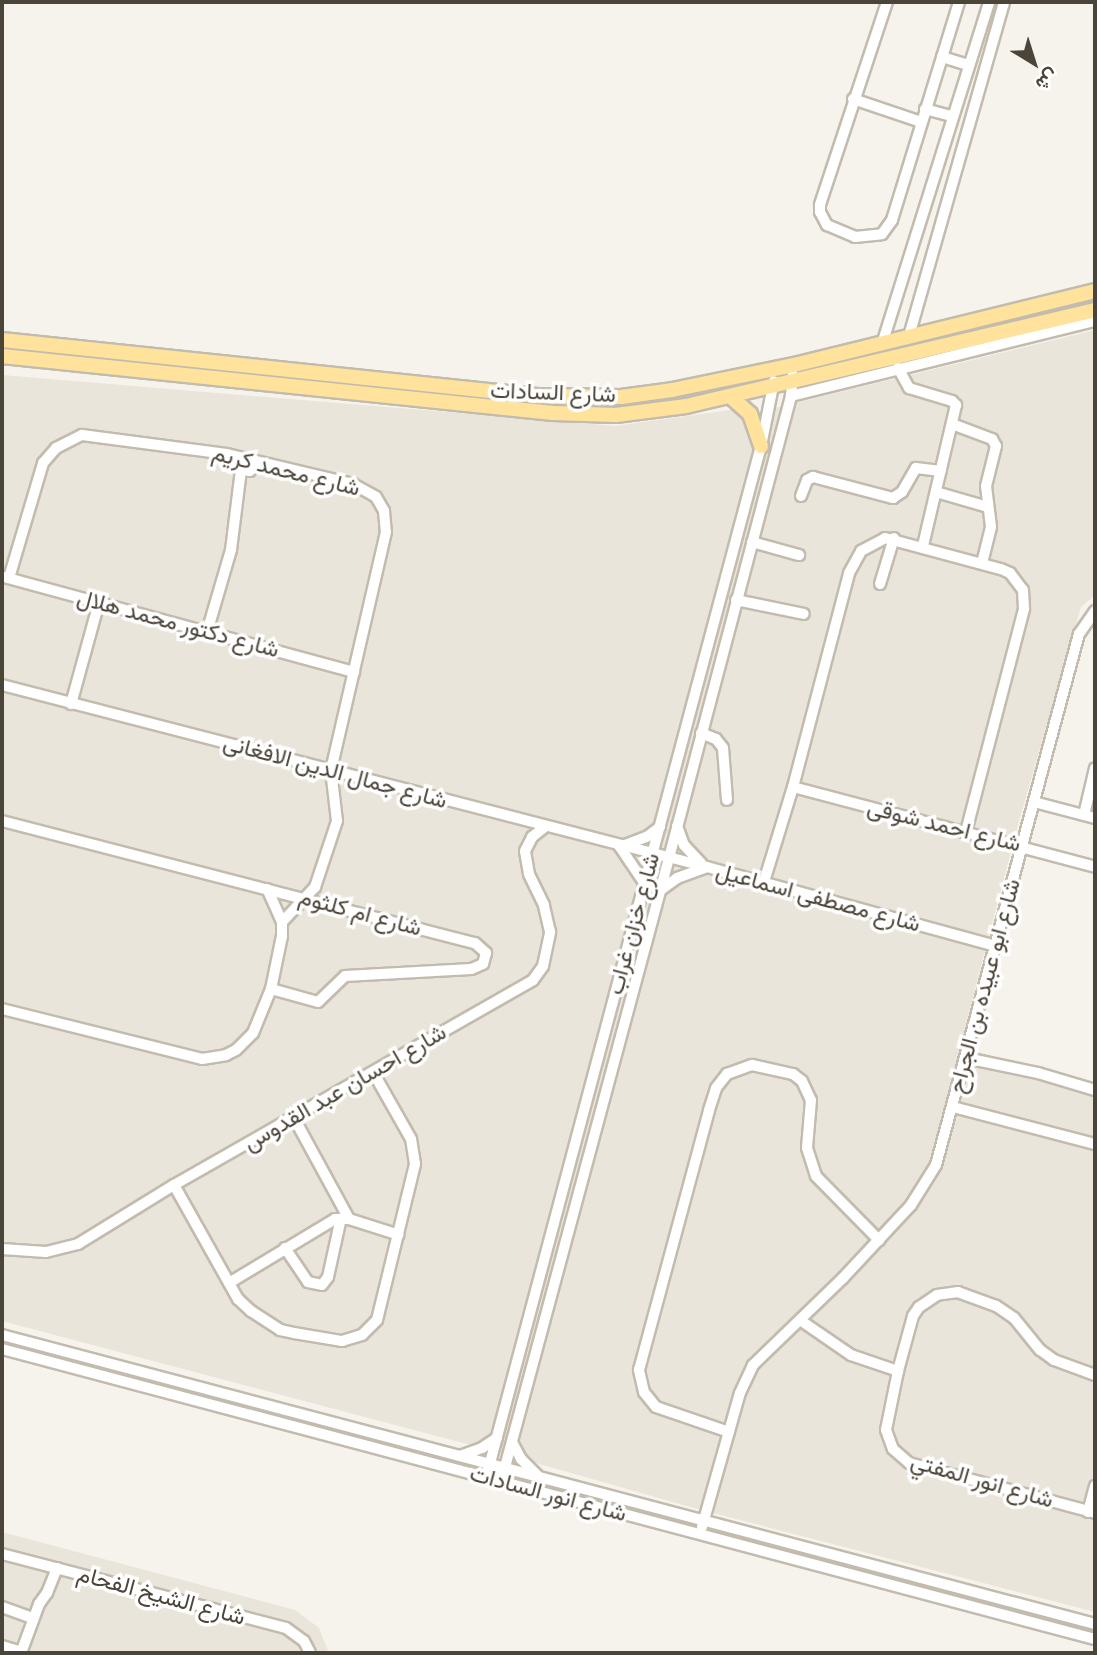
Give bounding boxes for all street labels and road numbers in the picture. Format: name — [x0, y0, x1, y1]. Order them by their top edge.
street label: شارع السادات — [490, 377, 616, 409]
street label: شارع محمد كريم — [209, 439, 363, 503]
street label: شارع دكتور محمد هلال — [74, 584, 282, 664]
street label: شارع جمال الدين الافغانى — [220, 729, 450, 815]
street label: شارع احمد شوقى — [864, 794, 1024, 858]
street label: شارع خزان غراب — [602, 850, 666, 998]
street label: شارع مصطفى اسماعيل — [713, 857, 923, 939]
street label: شارع ابو عبيده بن الجراح — [943, 876, 1027, 1096]
street label: شارع ام كلثوم — [296, 883, 424, 943]
street label: شارع احسان عبد القدوس — [239, 1019, 451, 1157]
street label: شارع انور المفتي — [908, 1447, 1056, 1515]
street label: شارع انور السادات — [467, 1460, 629, 1528]
street label: شارع الشيخ الفحام — [74, 1560, 248, 1632]

